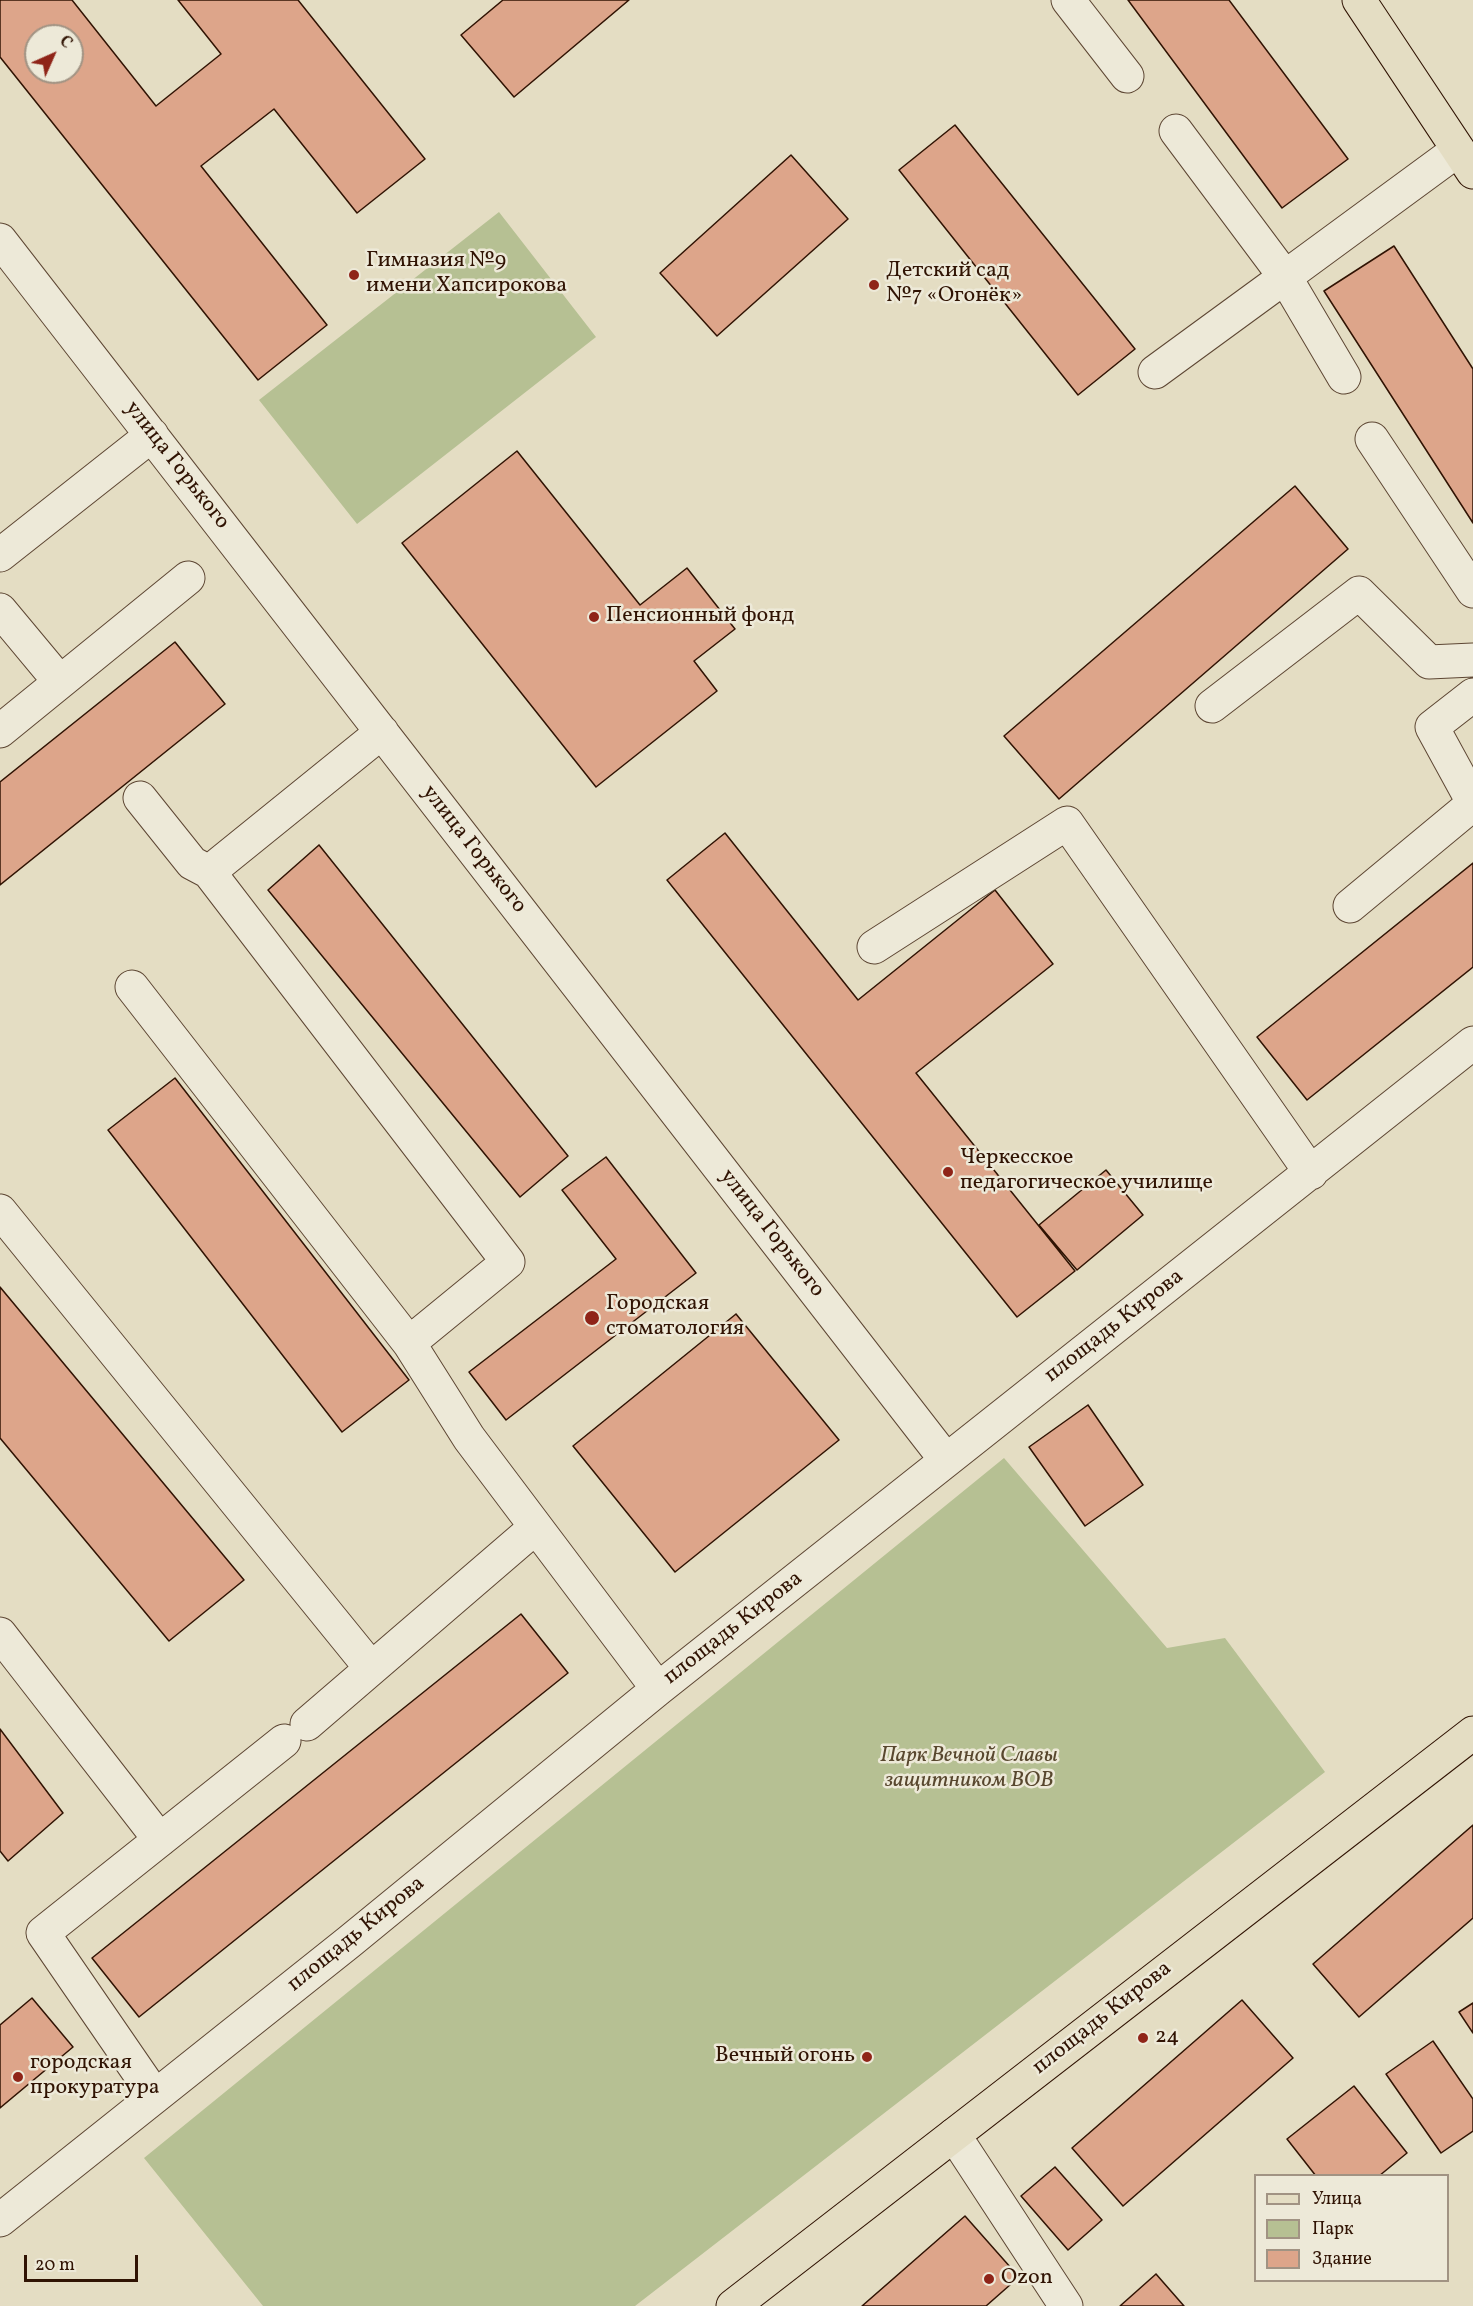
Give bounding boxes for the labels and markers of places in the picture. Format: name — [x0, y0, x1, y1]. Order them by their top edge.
place label: Гимназия №9 имени Хапсирокова — [366, 249, 567, 300]
place label: Детский сад №7 «Огонёк» — [886, 259, 1022, 310]
marker: Гимназия №9 имени Хапсирокова — [347, 268, 361, 282]
marker: Детский сад №7 «Огонёк» — [867, 278, 881, 292]
place label: Пенсионный фонд — [606, 604, 794, 630]
marker: Пенсионный фонд — [587, 610, 601, 624]
place label: Черкесское педагогическое училище — [960, 1146, 1213, 1198]
marker: Черкесское педагогическое училище — [941, 1165, 955, 1179]
place label: Городская стоматология — [606, 1292, 744, 1344]
marker: Городская стоматология — [583, 1309, 601, 1327]
place label: 24 — [1155, 2025, 1179, 2051]
marker: 24 — [1136, 2031, 1150, 2045]
place label: Вечный огонь — [715, 2044, 855, 2070]
marker: Вечный огонь — [860, 2050, 874, 2064]
place label: городская прокуратура — [30, 2051, 160, 2102]
marker: городская прокуратура — [11, 2070, 25, 2084]
place label: Ozon — [1001, 2266, 1053, 2292]
marker: Ozon — [982, 2272, 996, 2286]

